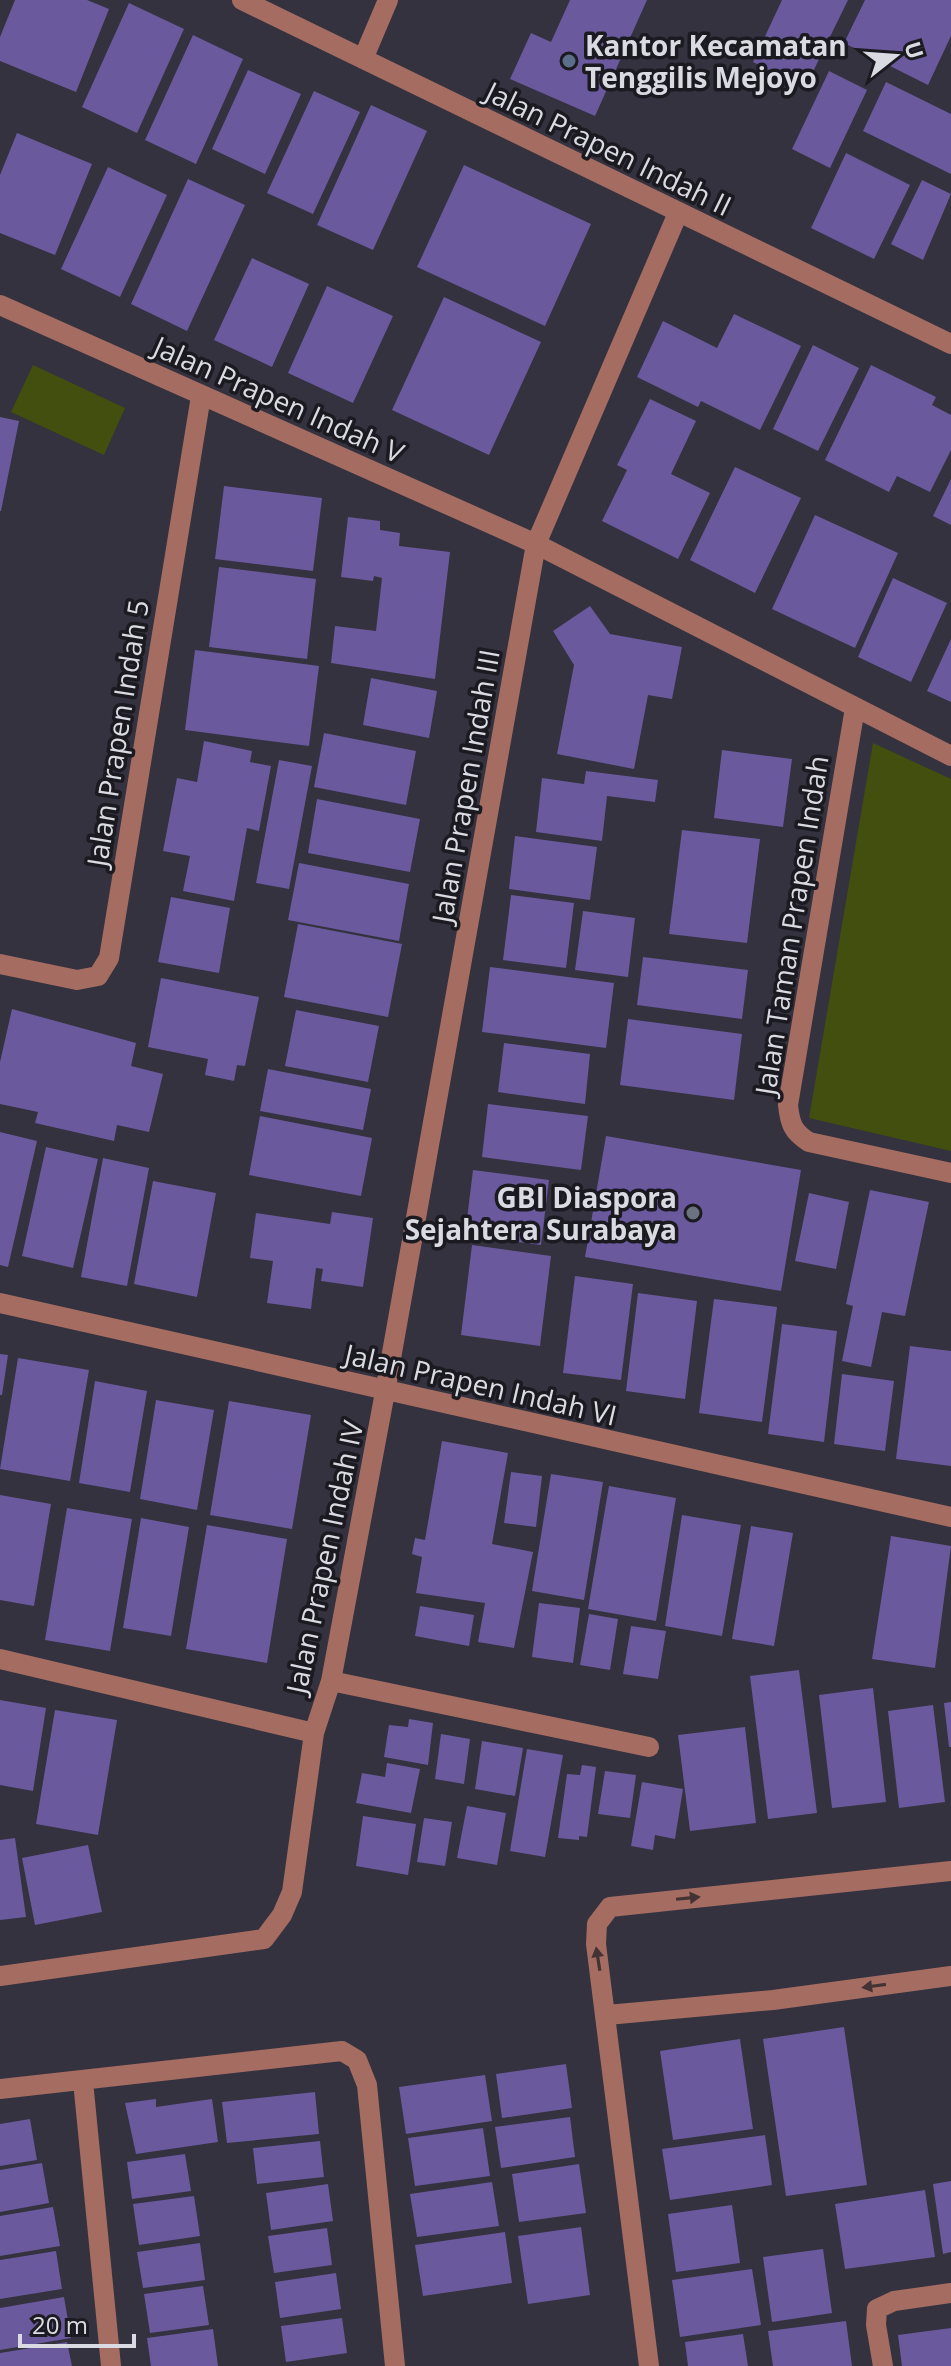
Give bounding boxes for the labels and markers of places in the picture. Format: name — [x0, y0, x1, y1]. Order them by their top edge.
place label: Kantor Kecamatan Tenggilis Mejoyo — [585, 26, 847, 96]
marker: Kantor Kecamatan Tenggilis Mejoyo — [560, 52, 578, 70]
place label: GBI Diaspora Sejahtera Surabaya — [405, 1178, 677, 1248]
marker: GBI Diaspora Sejahtera Surabaya — [684, 1204, 702, 1222]

